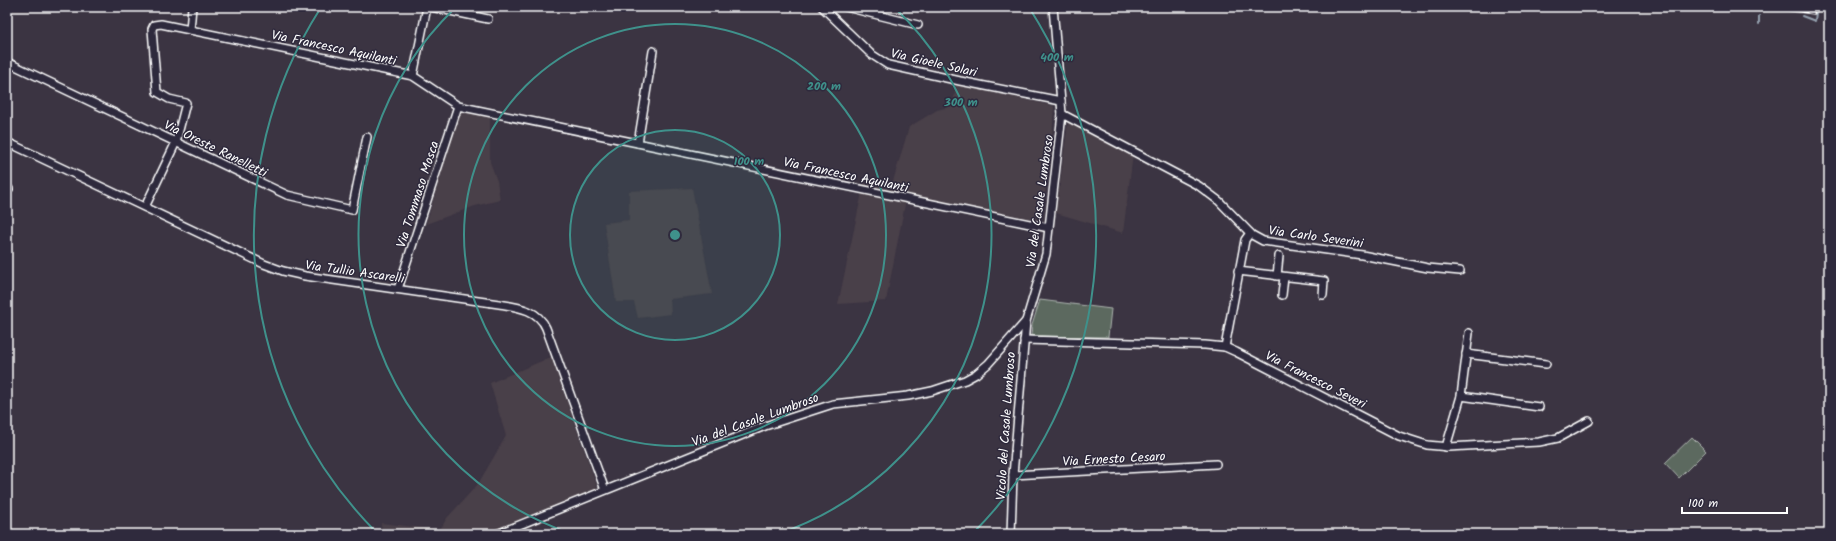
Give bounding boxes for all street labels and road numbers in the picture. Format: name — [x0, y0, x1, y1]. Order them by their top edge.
street label: Via Francesco Aquilanti — [269, 25, 399, 72]
street label: Via Gioele Solari — [889, 43, 980, 84]
street label: Via Oreste Ranelletti — [160, 115, 272, 184]
street label: Via del Casale Lumbroso — [1021, 133, 1060, 269]
street label: Via Tommaso Mosca — [391, 138, 446, 251]
street label: Via Francesco Aquilanti — [781, 152, 911, 199]
street label: Via Carlo Severini — [1267, 220, 1365, 255]
street label: Via Tullio Ascarelli — [304, 255, 407, 290]
street label: Via Francesco Severi — [1261, 346, 1370, 415]
street label: Vicolo del Casale Lumbroso — [991, 351, 1022, 501]
street label: Via del Casale Lumbroso — [689, 388, 822, 453]
street label: Via Ernesto Cesaro — [1062, 446, 1166, 473]

